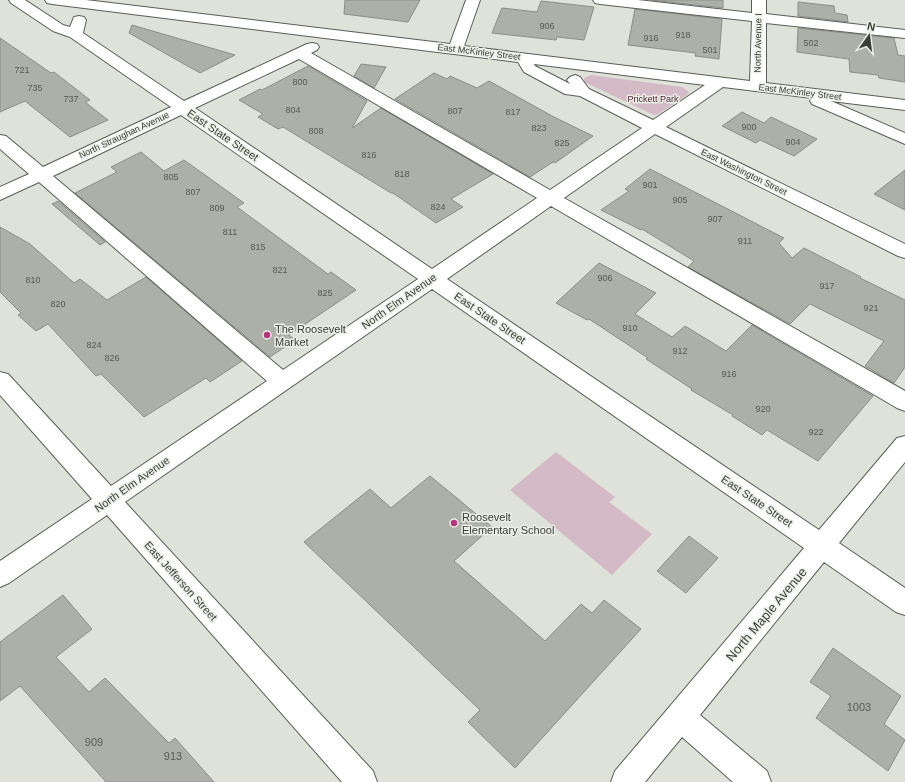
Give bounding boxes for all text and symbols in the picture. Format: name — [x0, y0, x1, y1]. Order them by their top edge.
street label: North Avenue I — [752, 13, 764, 73]
north arrow — [849, 16, 889, 56]
text: N — [866, 20, 877, 33]
house number: 906 — [539, 21, 555, 31]
house number: 918 — [675, 30, 691, 40]
house number: 916 — [643, 33, 659, 43]
house number: 502 — [803, 38, 819, 48]
street label: East McKinley Street — [437, 42, 522, 62]
house number: 501 — [702, 45, 718, 55]
house number: 721 — [14, 65, 30, 75]
house number: 800 — [292, 77, 308, 87]
street label: East McKinley Street — [758, 82, 843, 102]
house number: 735 — [27, 83, 43, 93]
house number: 737 — [63, 94, 79, 104]
park label: Prickett Park — [627, 94, 679, 104]
house number: 804 — [285, 105, 301, 115]
house number: 807 — [447, 106, 463, 116]
street label: East State Street — [185, 107, 261, 163]
house number: 817 — [505, 107, 521, 117]
street label: North Straughan Avenue — [77, 110, 171, 160]
house number: 900 — [741, 122, 757, 132]
house number: 823 — [531, 123, 547, 133]
house number: 808 — [308, 126, 324, 136]
house number: 904 — [785, 137, 801, 147]
house number: 825 — [554, 138, 570, 148]
street label: East Washington Street — [699, 147, 789, 197]
house number: 816 — [361, 150, 377, 160]
house number: 818 — [394, 169, 410, 179]
house number: 805 — [163, 172, 179, 182]
house number: 901 — [642, 180, 658, 190]
house number: 807 — [185, 187, 201, 197]
house number: 905 — [672, 195, 688, 205]
house number: 824 — [430, 202, 446, 212]
house number: 809 — [209, 203, 225, 213]
house number: 907 — [707, 214, 723, 224]
house number: 811 — [223, 227, 237, 237]
house number: 911 — [738, 236, 752, 246]
house number: 815 — [250, 242, 266, 252]
house number: 821 — [272, 265, 288, 275]
street label: North Elm Avenue — [359, 271, 439, 331]
house number: 906 — [597, 273, 613, 283]
house number: 810 — [25, 275, 41, 285]
house number: 917 — [819, 281, 835, 291]
house number: 825 — [317, 288, 333, 298]
street label: East State Street — [452, 290, 528, 346]
house number: 820 — [50, 299, 66, 309]
house number: 921 — [863, 303, 879, 313]
place label: The Roosevelt Market — [275, 323, 346, 348]
house number: 910 — [622, 323, 638, 333]
marker: The Roosevelt Market — [262, 330, 272, 340]
house number: 824 — [86, 340, 102, 350]
house number: 912 — [672, 346, 688, 356]
house number: 826 — [104, 353, 120, 363]
house number: 916 — [721, 369, 737, 379]
house number: 920 — [755, 404, 771, 414]
house number: 922 — [808, 427, 824, 437]
street label: North Elm Avenue — [92, 454, 172, 514]
street label: East State Street — [719, 473, 795, 529]
place label: Roosevelt Elementary School — [462, 511, 554, 536]
marker: Roosevelt Elementary School — [449, 518, 459, 528]
street label: East Jefferson Street — [142, 539, 220, 623]
street label: North Maple Avenue — [723, 564, 810, 664]
house number: 1003 — [847, 701, 871, 713]
house number: 909 — [85, 736, 103, 748]
house number: 913 — [164, 750, 182, 762]

